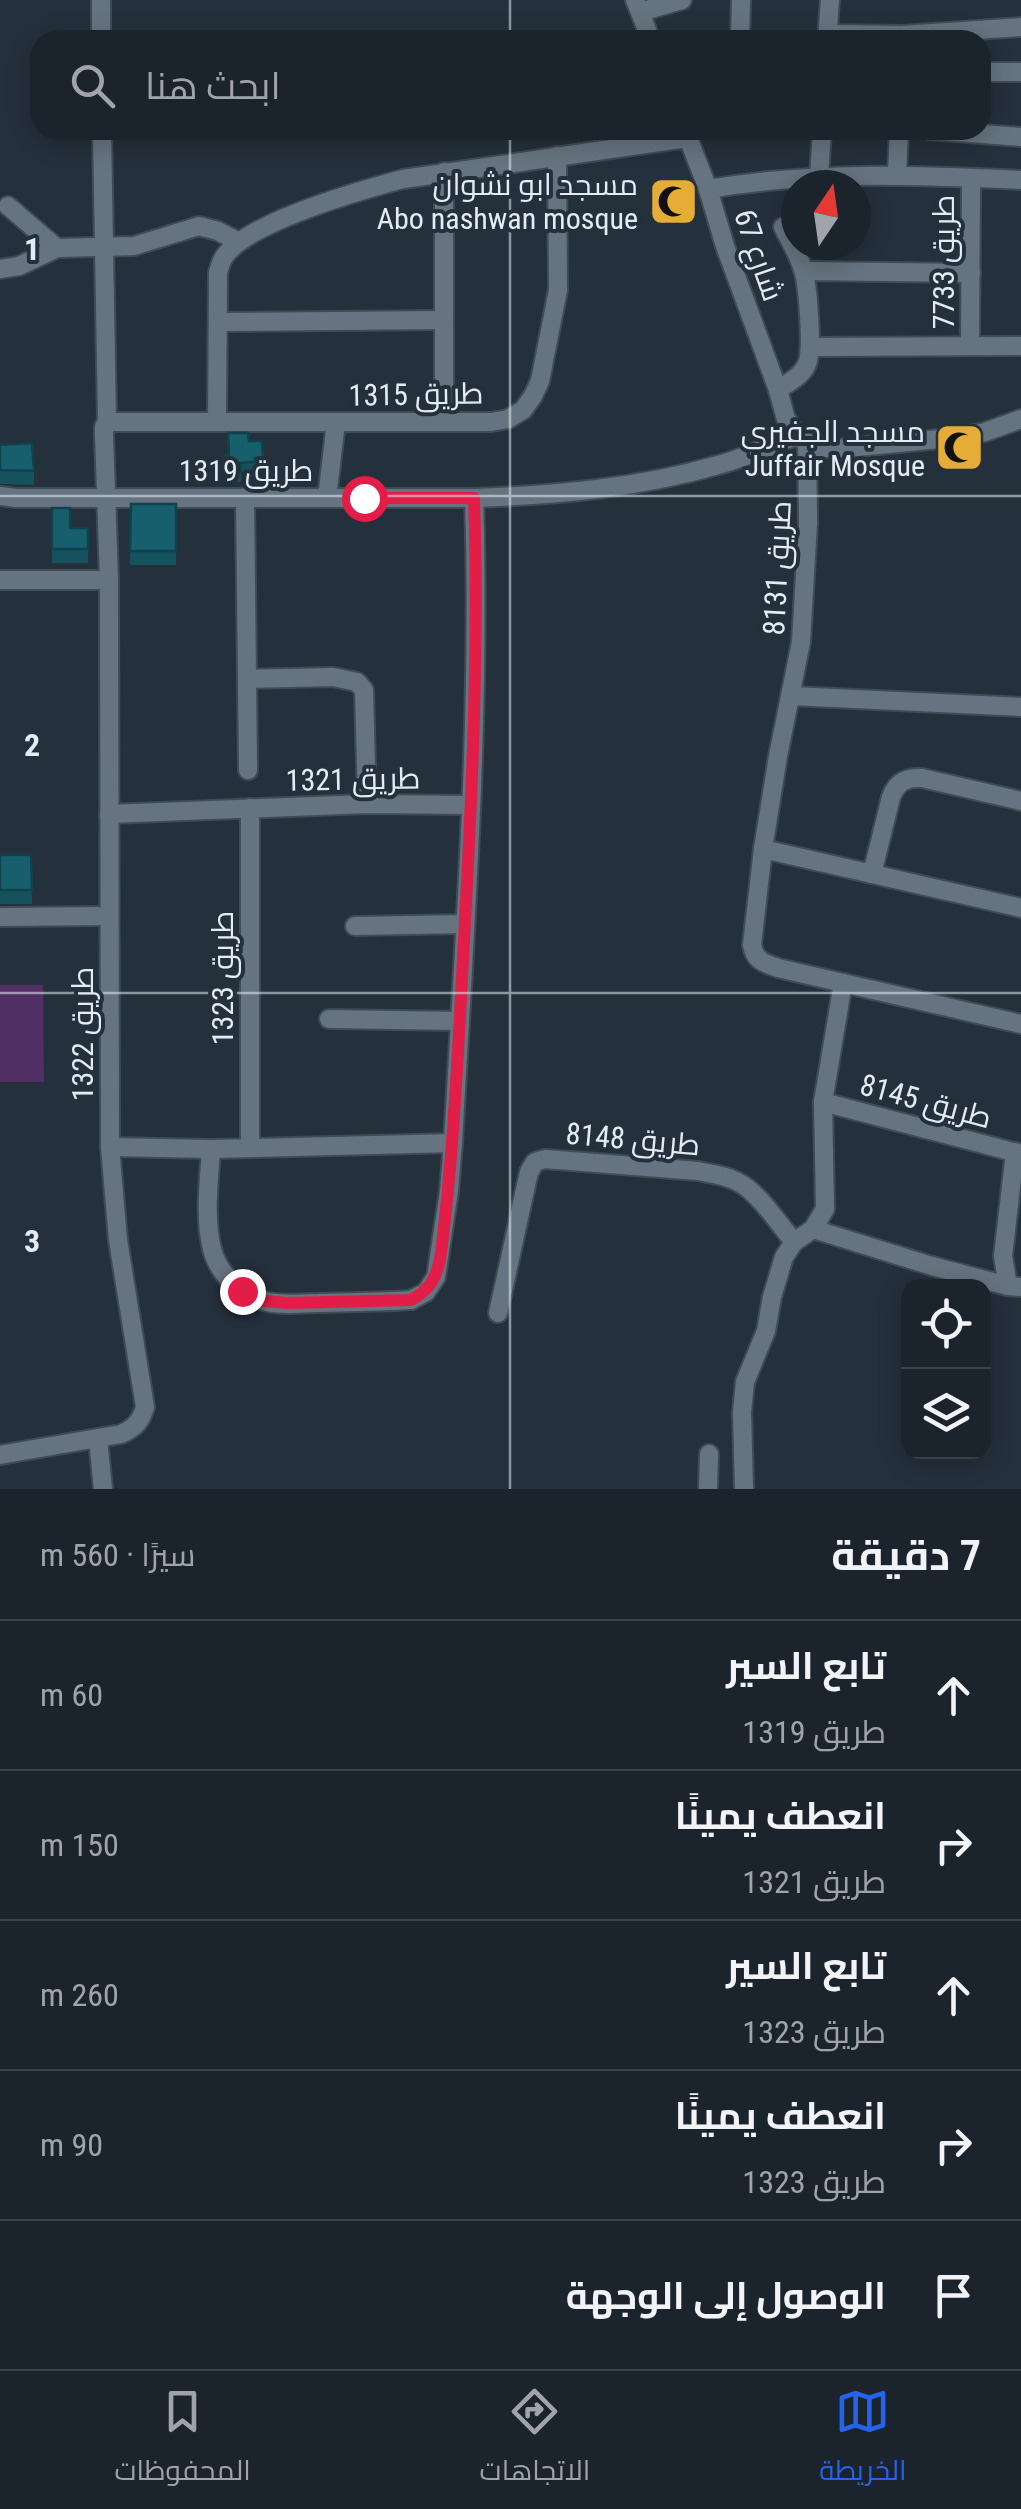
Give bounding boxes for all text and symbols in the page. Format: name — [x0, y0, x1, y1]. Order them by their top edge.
search box — [30, 30, 991, 140]
icon: search — [65, 58, 120, 113]
text: ابحث هنا — [145, 64, 281, 108]
place label: مسجد ابو نشوان Abo nashwan mosque — [377, 167, 638, 236]
north arrow — [781, 170, 871, 260]
mosque icon: مسجد ابو نشوان Abo nashwan mosque — [647, 175, 699, 227]
street label: طريق 7733 — [926, 195, 962, 329]
street label: شارع 67 — [724, 205, 791, 306]
text: 1 — [24, 230, 40, 268]
street label: طريق 1315 — [348, 375, 484, 414]
place label: مسجد الجفيري Juffair Mosque — [741, 414, 925, 483]
mosque icon: مسجد الجفيري Juffair Mosque — [934, 422, 986, 474]
street label: طريق 1319 — [179, 453, 313, 489]
route start — [342, 476, 388, 522]
street label: طريق 8131 — [756, 500, 799, 636]
text: 2 — [24, 726, 40, 764]
street label: طريق 1321 — [285, 760, 421, 799]
street label: طريق 1323 — [205, 911, 241, 1045]
street label: طريق 1322 — [65, 967, 101, 1101]
street label: طريق 8145 — [856, 1067, 996, 1136]
street label: طريق 8148 — [564, 1116, 702, 1163]
text: 3 — [24, 1222, 40, 1260]
route end — [220, 1269, 266, 1315]
map controls — [901, 1279, 991, 1459]
button: locate — [901, 1279, 991, 1369]
button: layers — [901, 1369, 991, 1459]
text: 7 دقيقة — [831, 1531, 981, 1580]
text: سيرًا · 560 m — [40, 1536, 195, 1574]
text: تابع السير — [726, 1644, 886, 1688]
icon: ahead — [926, 1668, 981, 1723]
text: 60 m — [40, 1676, 103, 1714]
text: طريق 1319 — [742, 1713, 886, 1751]
text: انعطف يمينًا — [675, 1794, 886, 1838]
icon: right — [926, 1818, 981, 1873]
text: 150 m — [40, 1826, 119, 1864]
text: طريق 1321 — [742, 1863, 886, 1901]
text: تابع السير — [726, 1944, 886, 1988]
icon: ahead — [926, 1968, 981, 2023]
text: 260 m — [40, 1976, 119, 2014]
text: طريق 1323 — [742, 2013, 886, 2051]
text: انعطف يمينًا — [675, 2094, 886, 2138]
icon: right — [926, 2118, 981, 2173]
text: 90 m — [40, 2126, 103, 2164]
text: طريق 1323 — [742, 2163, 886, 2201]
icon: arrive — [926, 2268, 981, 2323]
text: الوصول إلى الوجهة — [566, 2274, 886, 2318]
tab: المحفوظات — [114, 2384, 251, 2496]
tab: الاتجاهات — [480, 2384, 590, 2496]
tab: الخريطة — [819, 2384, 907, 2496]

